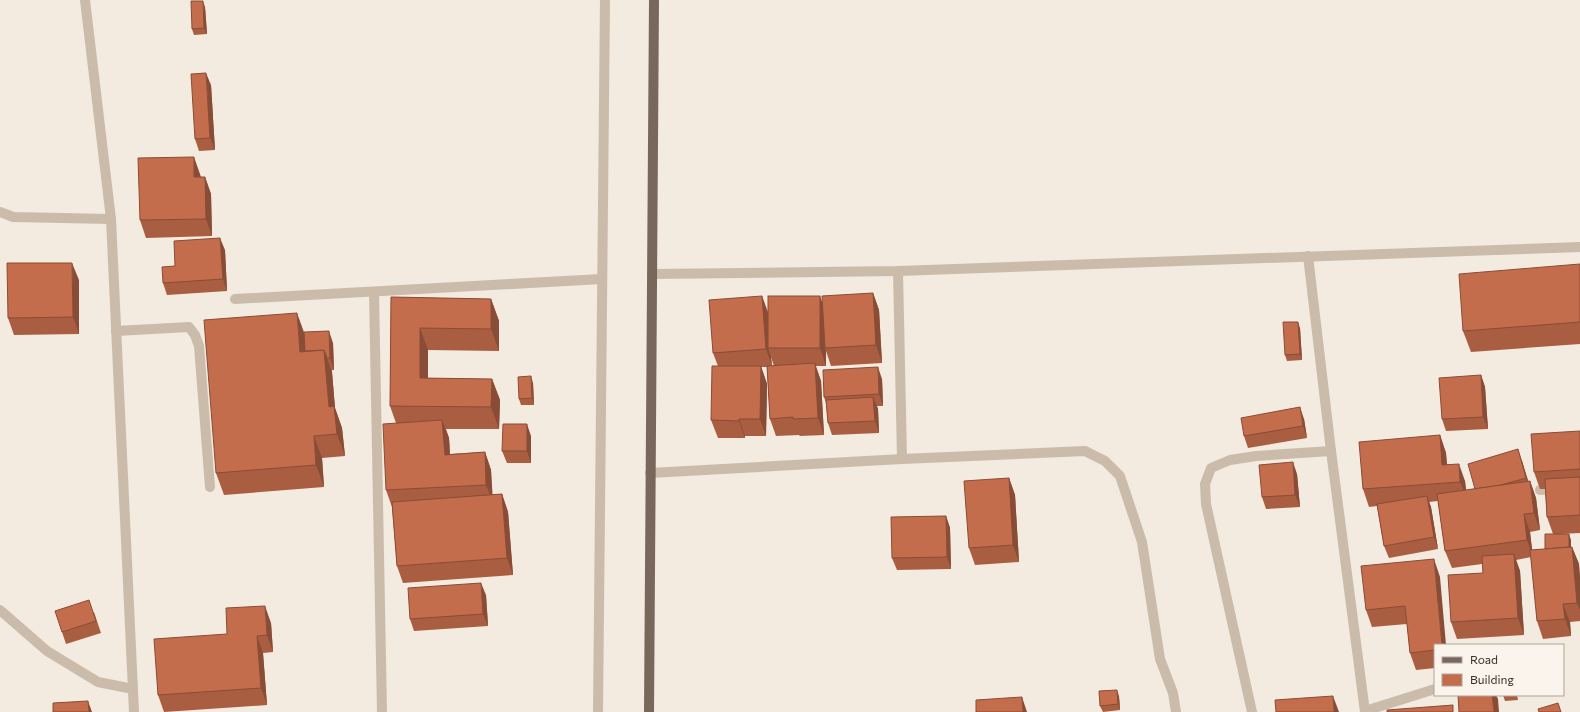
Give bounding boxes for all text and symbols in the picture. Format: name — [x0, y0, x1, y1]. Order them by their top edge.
legend — [1434, 644, 1564, 696]
text: Road — [1470, 652, 1498, 666]
text: Building — [1470, 672, 1514, 686]

